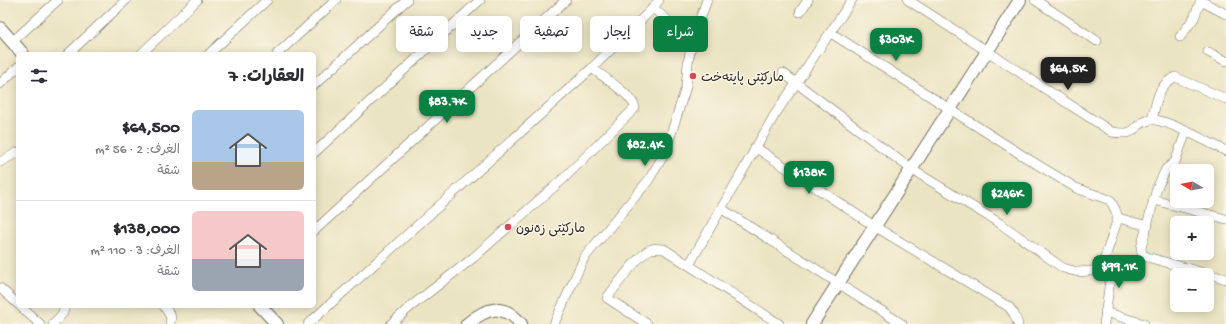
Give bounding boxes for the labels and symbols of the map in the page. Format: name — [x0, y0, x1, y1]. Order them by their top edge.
pin: $303K — [868, 28, 924, 62]
pin: $64.5K — [1035, 57, 1101, 91]
marker: مارکێتی پایتەخت — [688, 71, 698, 81]
place label: مارکێتی پایتەخت — [701, 71, 784, 86]
pin: $83.7K — [414, 90, 480, 124]
pin: $82.4K — [612, 133, 678, 167]
pin: $138K — [781, 161, 837, 195]
north arrow — [1170, 164, 1214, 208]
pin: $246K — [979, 182, 1035, 216]
marker: مارکێتی زەنون — [503, 222, 513, 232]
place label: مارکێتی زەنون — [516, 222, 585, 237]
pin: $99.1K — [1086, 255, 1152, 289]

